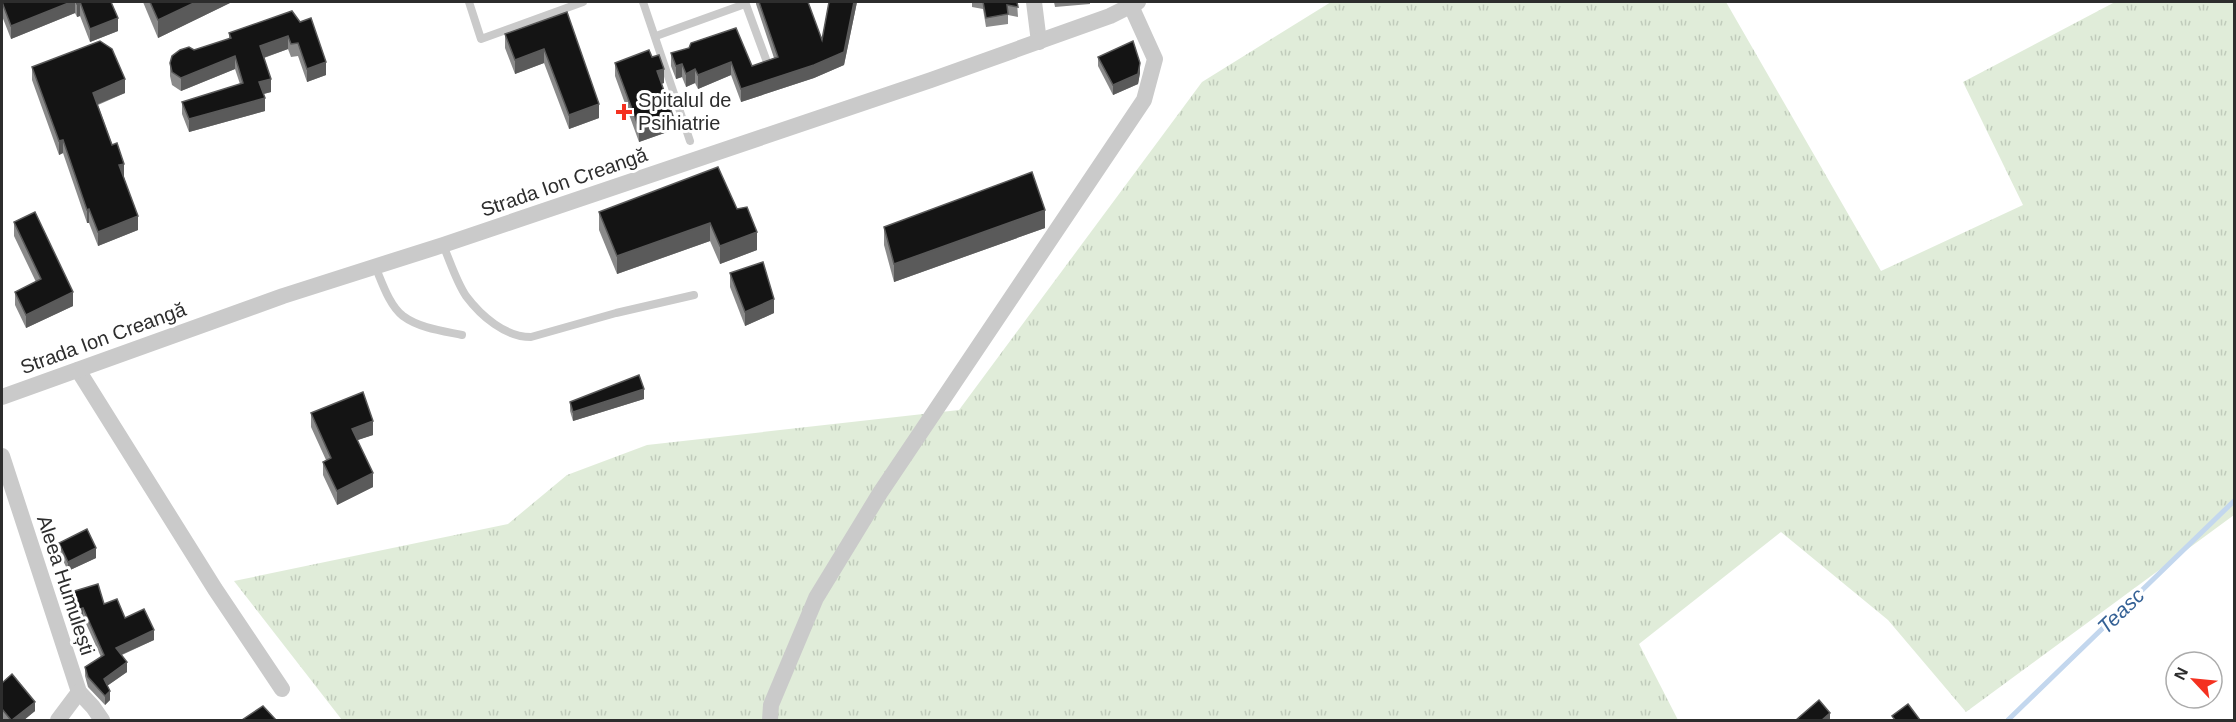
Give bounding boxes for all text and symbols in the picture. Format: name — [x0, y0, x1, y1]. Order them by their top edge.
place label: Spitalul de Psihiatrie — [638, 89, 731, 134]
marker: Spitalul de Psihiatrie — [615, 103, 633, 121]
street label: Strada Ion Creangă — [478, 143, 651, 221]
street label: Strada Ion Creangă — [17, 298, 190, 378]
street label: Aleea Humulești — [33, 512, 99, 658]
water label: Teasc — [2093, 583, 2149, 638]
north arrow — [2164, 650, 2224, 710]
text: N — [2171, 665, 2191, 683]

